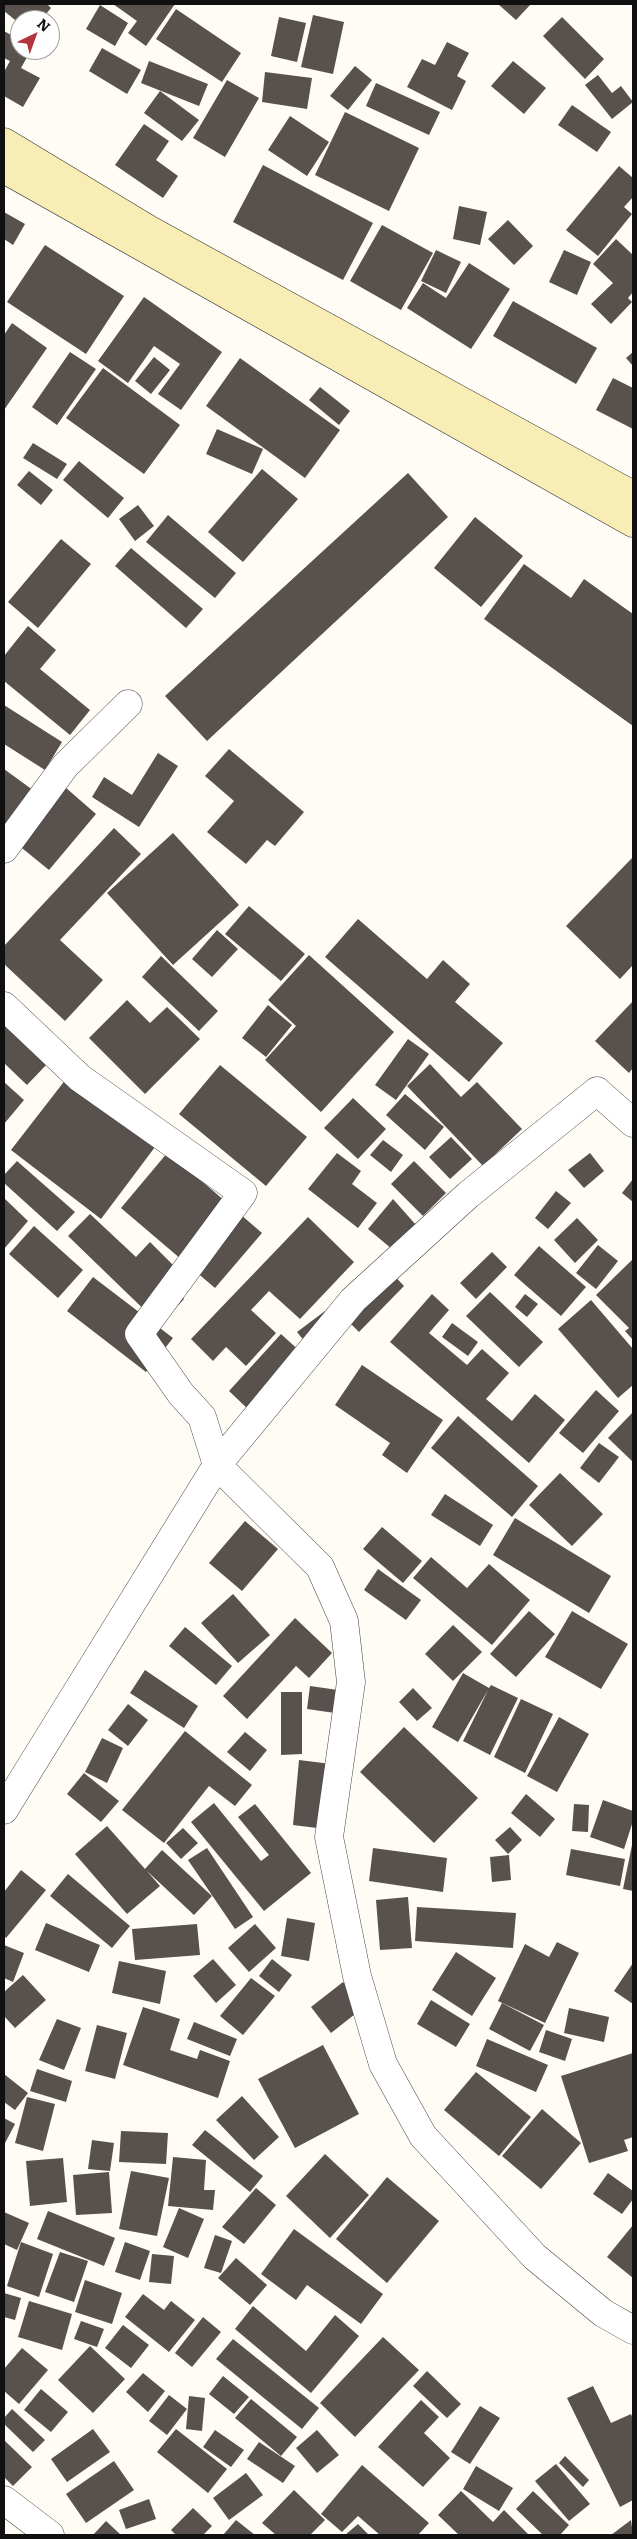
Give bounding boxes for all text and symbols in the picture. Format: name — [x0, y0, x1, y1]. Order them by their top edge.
north arrow — [10, 10, 60, 60]
text: N — [33, 13, 55, 36]

